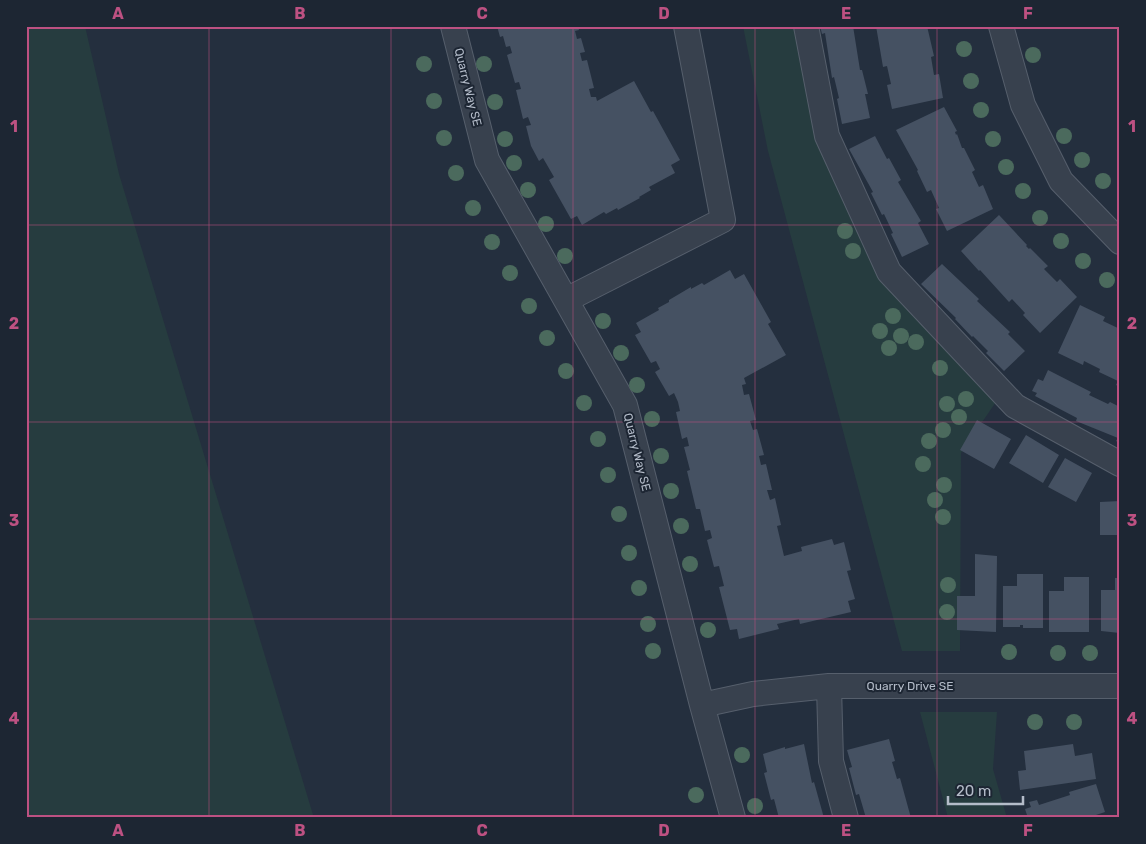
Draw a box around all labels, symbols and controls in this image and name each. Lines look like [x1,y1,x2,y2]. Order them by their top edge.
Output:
text: A [112,4,124,23]
text: B [294,4,306,23]
text: C [476,4,488,23]
text: D [658,4,670,23]
text: E [841,4,851,23]
text: F [1023,4,1033,23]
street label: Quarry Way SE [452,47,484,127]
text: 1 [10,117,18,136]
text: 1 [1128,117,1136,136]
text: 2 [9,314,19,333]
text: 2 [1127,314,1137,333]
street label: Quarry Way SE [621,412,653,492]
text: 3 [9,511,19,530]
text: 3 [1127,511,1137,530]
street label: Quarry Drive SE [867,679,953,693]
text: 4 [9,709,20,728]
text: 4 [1127,709,1138,728]
scale bar [948,774,1024,806]
text: 20 m [956,782,991,800]
text: A [112,821,124,840]
text: B [294,821,306,840]
text: C [476,821,488,840]
text: D [658,821,670,840]
text: E [841,821,851,840]
text: F [1023,821,1033,840]

